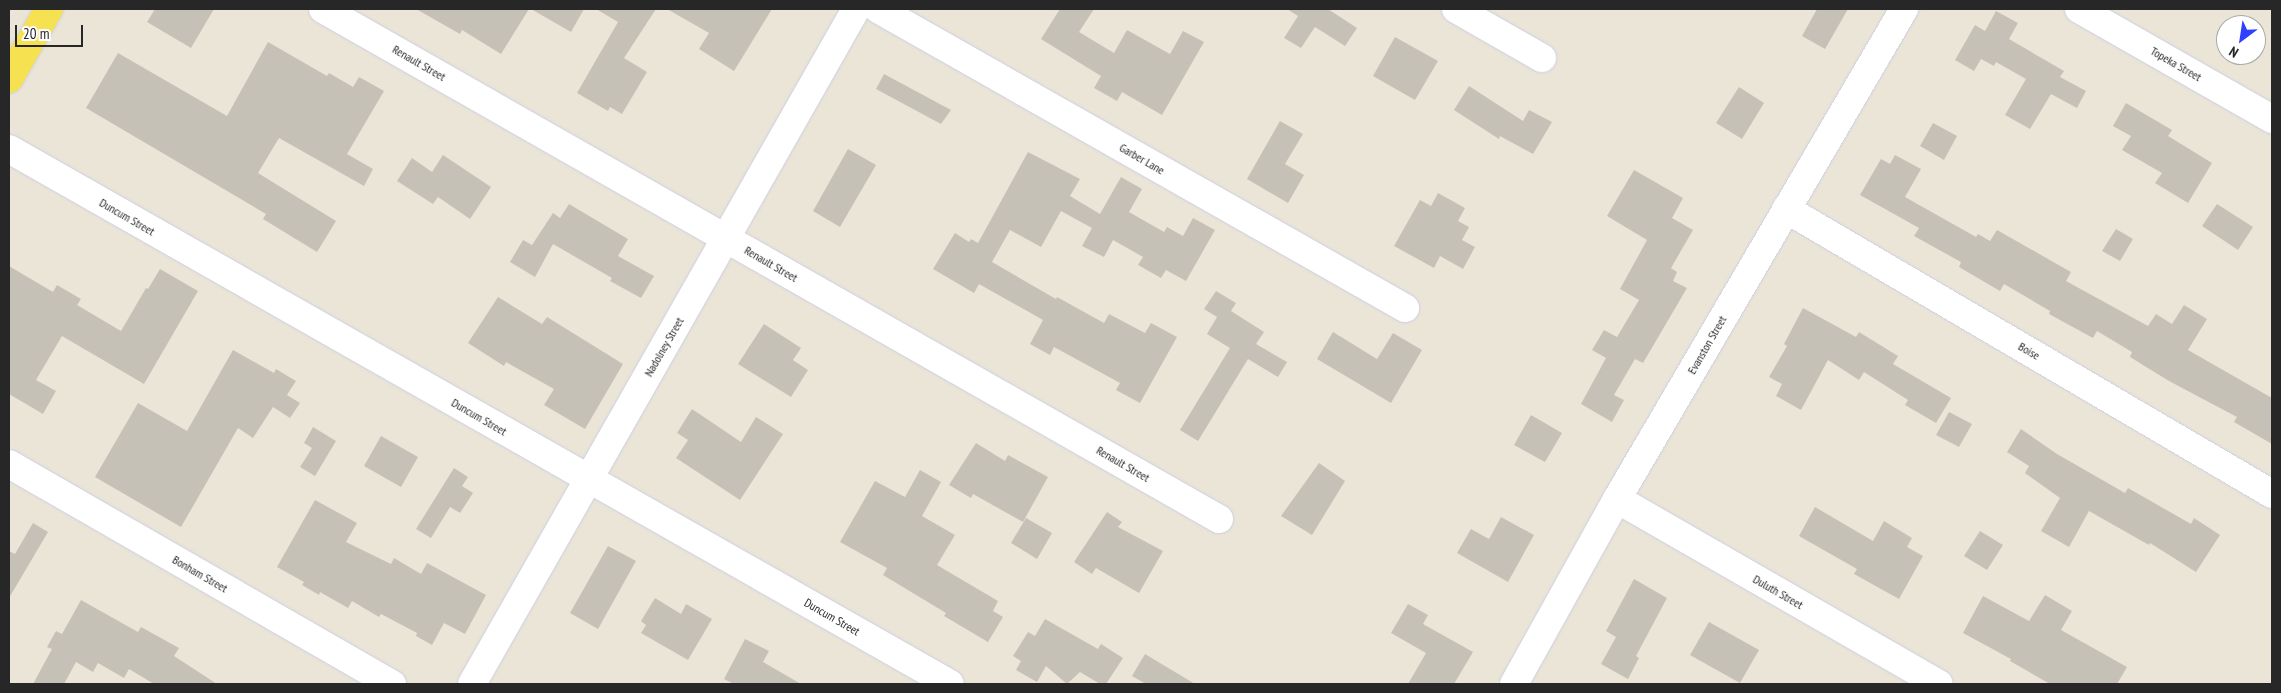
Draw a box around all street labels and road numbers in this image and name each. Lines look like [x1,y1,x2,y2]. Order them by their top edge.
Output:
street label: Renault Street [390,42,448,84]
street label: Topeka Street [2148,44,2204,84]
street label: Garber Lane [1117,140,1167,178]
street label: Duncum Street [97,195,157,239]
street label: Renault Street [742,243,800,285]
street label: Evanston Street [1685,313,1729,377]
street label: Nadolney Street [641,315,687,379]
street label: Boise [2016,339,2042,363]
street label: Duncum Street [449,395,509,439]
street label: Renault Street [1094,443,1152,485]
street label: Bonham Street [170,552,230,596]
street label: Duluth Street [1750,572,1806,612]
street label: Duncum Street [802,595,862,639]

